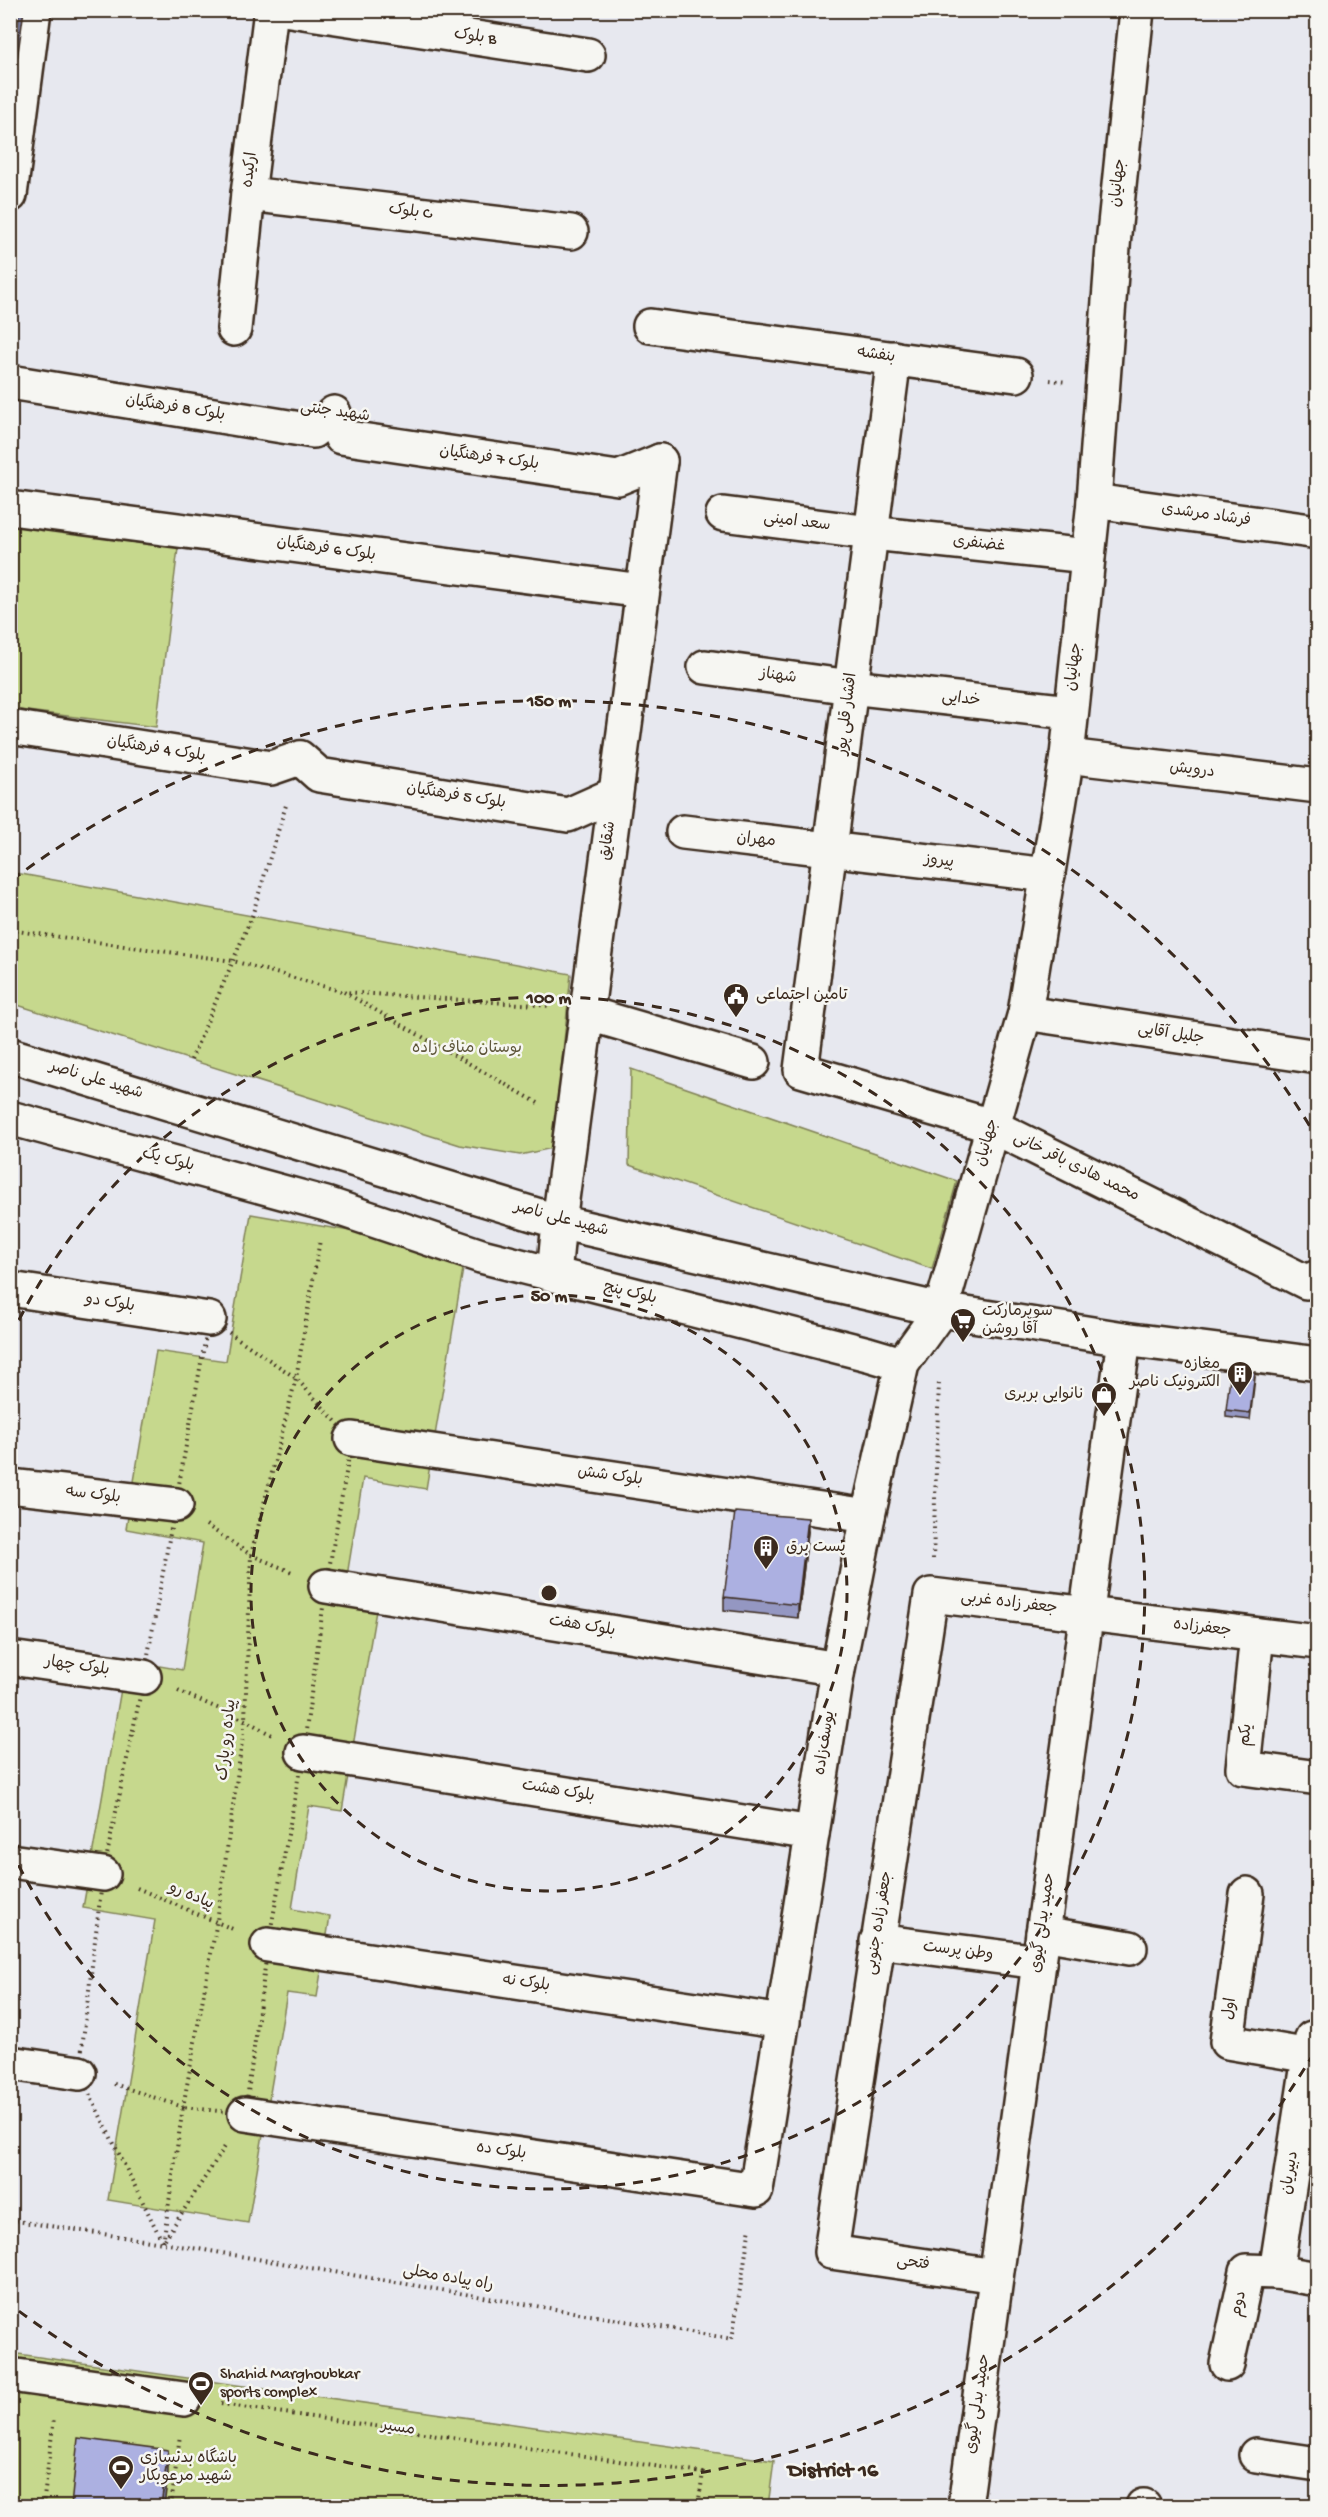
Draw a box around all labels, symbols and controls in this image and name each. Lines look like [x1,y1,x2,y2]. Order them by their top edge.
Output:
street label: بلوک B [453,26,498,50]
street label: ارکیده [239,151,263,189]
street label: جهانیان [1107,158,1131,208]
street label: بلوک C [387,201,434,225]
street label: بنفشه [856,344,896,368]
street label: بلوک 8 فرهنگیان [124,389,227,426]
street label: شهید جنتی [299,399,371,427]
street label: بلوک 7 فرهنگیان [438,440,540,475]
street label: فرشاد مرشدی [1160,500,1252,532]
street label: سعد امینی [762,509,832,537]
street label: بلوک 6 فرهنگیان [275,531,377,566]
street label: غضنفری [952,533,1006,557]
street label: جهانیان [1063,642,1087,692]
street label: شهناز [756,665,798,689]
street label: افشار قلی پور [833,672,862,758]
street label: خدایی [941,688,981,712]
text: 150 m [526,692,571,713]
street label: بلوک 4 فرهنگیان [105,730,207,767]
street label: درویش [1168,759,1216,783]
street label: بلوک 5 فرهنگیان [405,777,508,814]
street label: شقایق [597,820,621,862]
street label: مهران [735,829,777,853]
street label: پیروز [921,851,955,873]
public building icon: تامین اجتماعی [721,981,751,1019]
place label: تامین اجتماعی [756,987,848,1006]
text: 100 m [526,989,572,1010]
street label: جلیل آقایی [1136,1019,1206,1050]
park label: بوستان مناف زاده [412,1040,522,1059]
street label: شهید علی ناصر [45,1057,145,1104]
street label: جهانیان [972,1117,1004,1169]
street label: محمد هادی باقر خانی [1010,1129,1142,1207]
street label: بلوک یک [140,1145,196,1177]
street label: شهید علی ناصر [510,1198,610,1242]
street label: بلوک پنج [602,1278,658,1310]
text: 50 m [531,1287,568,1308]
street label: بلوک دو [82,1290,136,1317]
place label: سوپرمارکت آقا روشن [982,1303,1053,1340]
supermarket icon: سوپرمارکت آقا روشن [948,1306,978,1344]
place label: مغازه الکترونیک ناصر [1128,1356,1220,1393]
building icon: مغازه الکترونیک ناصر [1225,1359,1255,1397]
shop icon: نانوایی بربری [1089,1380,1119,1418]
place label: نانوایی بربری [1004,1386,1084,1405]
street label: بلوک شش [576,1463,644,1491]
street label: بلوک سه [64,1483,122,1509]
building icon: پست برق [751,1533,781,1571]
place label: پست برق [786,1539,846,1558]
centre of rings [539,1583,559,1603]
street label: جعفر زاده غربی [960,1589,1058,1619]
street label: بلوک هفت [547,1612,617,1642]
street label: جعفرزاده [1172,1616,1232,1642]
street label: بلوک چهار [41,1653,111,1681]
street label: پیاده رو پارک [214,1698,242,1782]
street label: یوسف‌زاده [812,1710,840,1776]
street label: یکم [1236,1723,1258,1747]
street label: بلوک هشت [520,1777,596,1807]
street label: جعفر زاده جنوبی [862,1870,898,1976]
street label: حمید بدلی گیوی [1025,1871,1060,1974]
street label: پیاده رو [164,1878,216,1915]
street label: وطن پرست [922,1938,994,1966]
street label: بلوک نه [501,1971,551,1997]
street label: اول [1220,1997,1242,2021]
street label: بلوک ده [475,2139,527,2165]
street label: دبیریان [1278,2150,1304,2196]
street label: فتحی [895,2252,931,2276]
street label: راه پیاده محلی [401,2262,495,2296]
street label: دوم [1228,2289,1252,2319]
street label: حمید بدلی گیوی [960,2352,995,2455]
place label: Shahid Marghoubkar sports complex [220,2366,361,2403]
sports icon: Shahid Marghoubkar sports complex [186,2369,216,2407]
street label: مسیر [378,2417,416,2441]
place label: باشگاه بدنسازی شهید مرعوبکار [138,2447,237,2487]
sports icon: باشگاه بدنسازی شهید مرعوبکار [106,2453,136,2491]
district label: District 16 [786,2459,879,2485]

